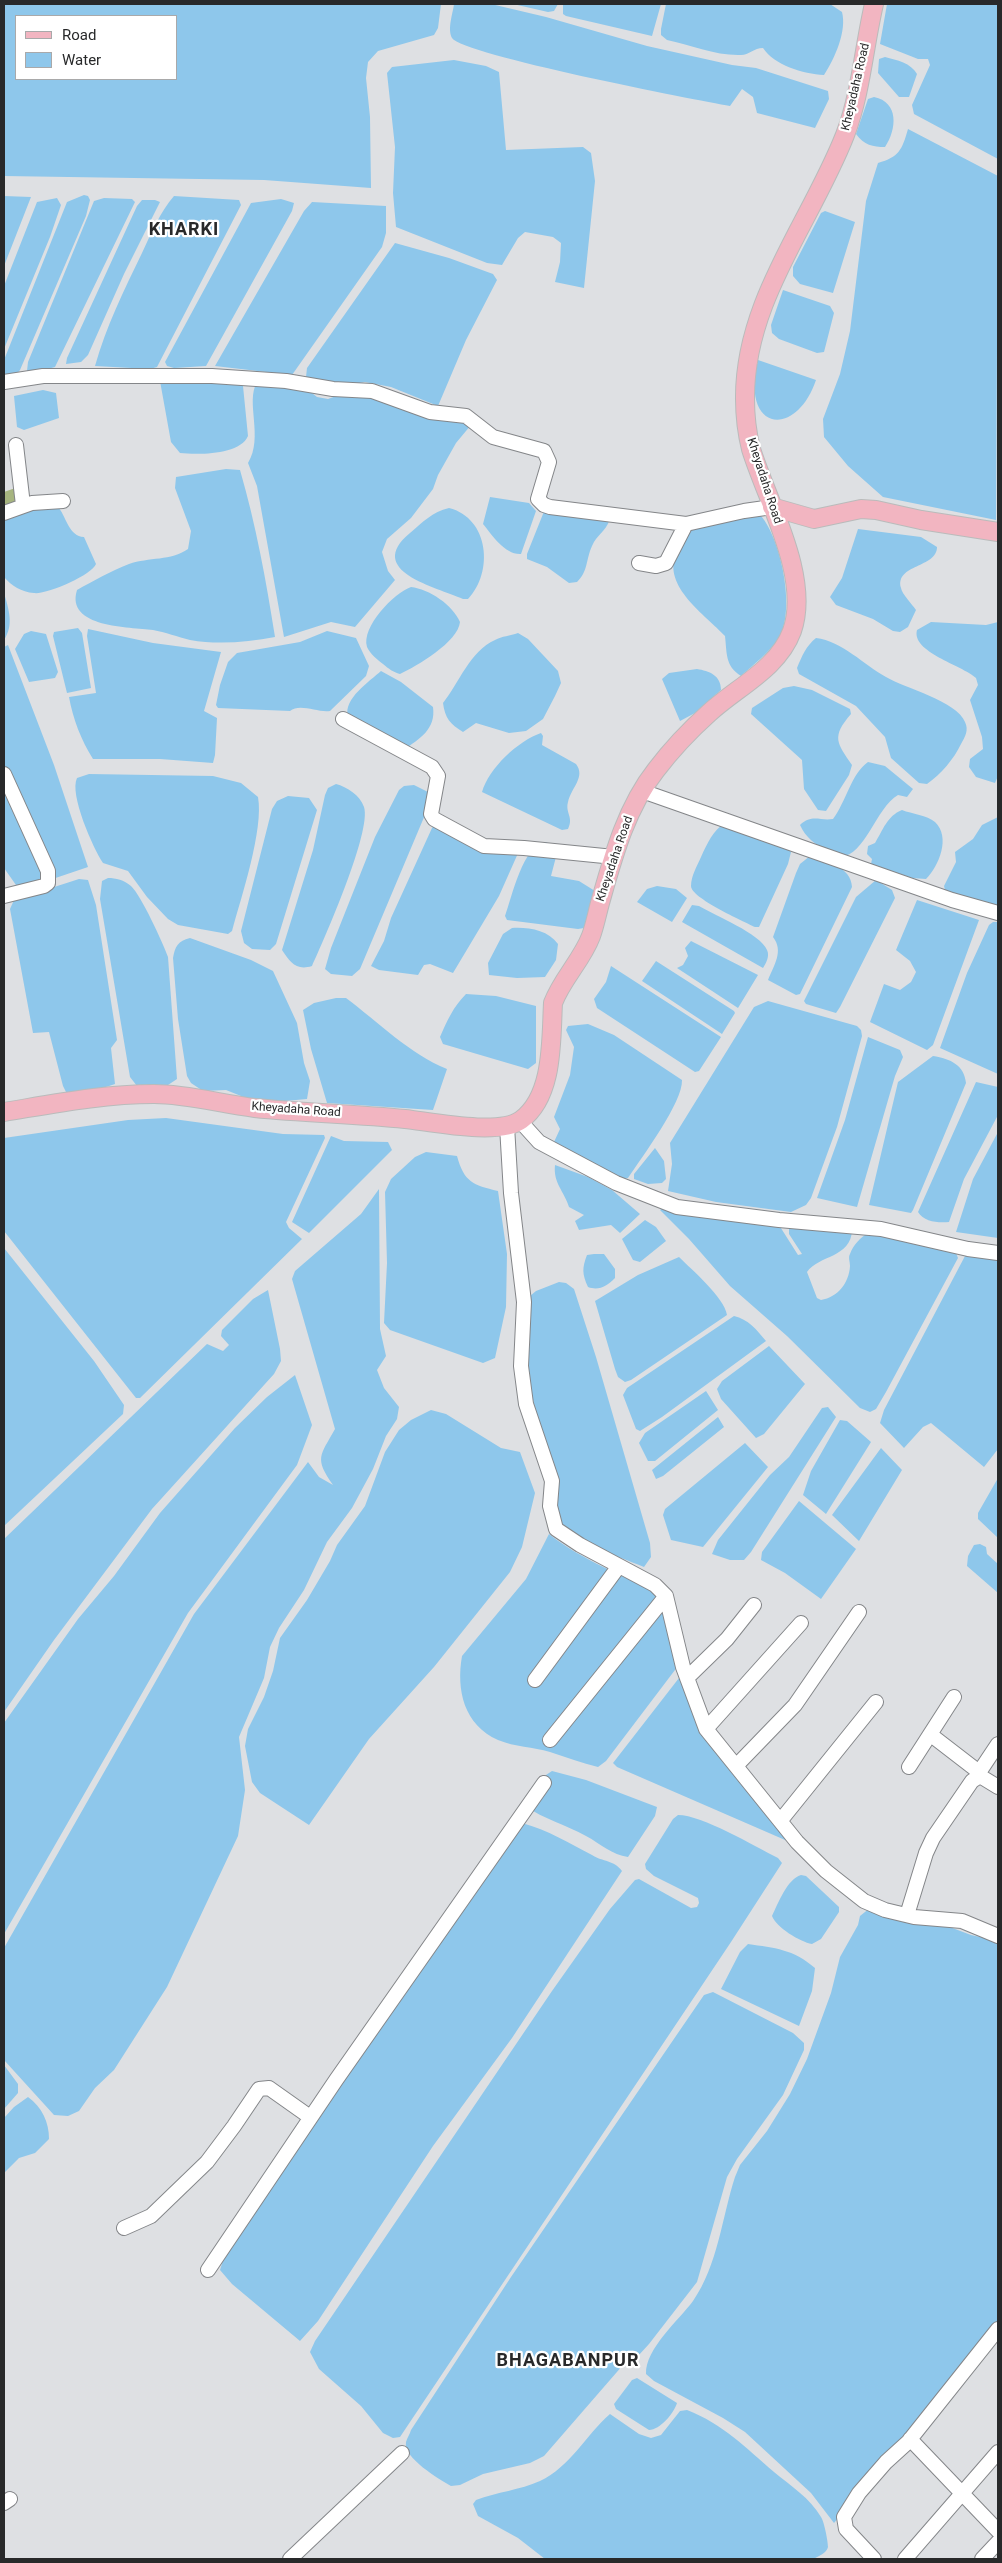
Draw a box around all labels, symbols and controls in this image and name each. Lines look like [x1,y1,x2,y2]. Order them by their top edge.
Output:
legend [15,15,178,80]
text: Road [62,26,96,44]
street label: Kheyadaha Road [839,42,873,132]
text: Water [62,51,101,69]
district label: KHARKI [148,219,220,241]
street label: Kheyadaha Road [743,436,785,526]
street label: Kheyadaha Road [594,814,636,904]
street label: Kheyadaha Road [251,1100,341,1120]
district label: BHAGABANPUR [495,2350,641,2372]

